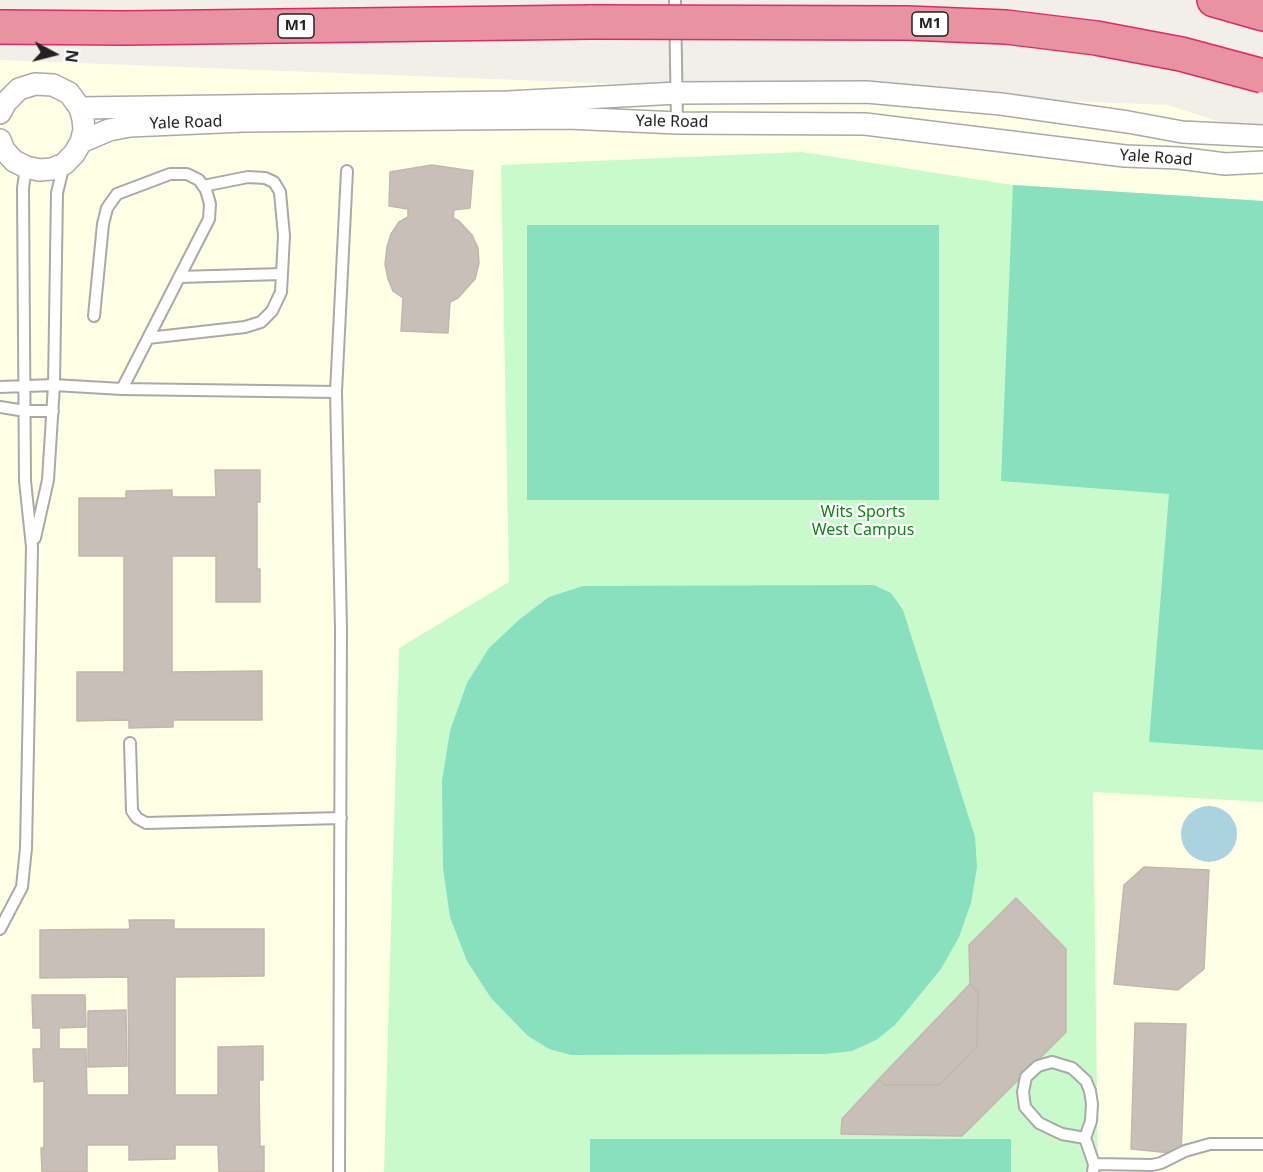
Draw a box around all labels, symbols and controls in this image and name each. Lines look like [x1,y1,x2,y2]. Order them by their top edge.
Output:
road number: M1 [912,12,948,36]
road number: M1 [278,14,314,38]
north arrow [24,24,84,84]
text: N [60,48,84,64]
street label: Yale Road [149,112,223,134]
street label: Yale Road [635,112,709,132]
street label: Yale Road [1119,146,1193,170]
park label: Wits Sports West Campus [812,502,914,540]

